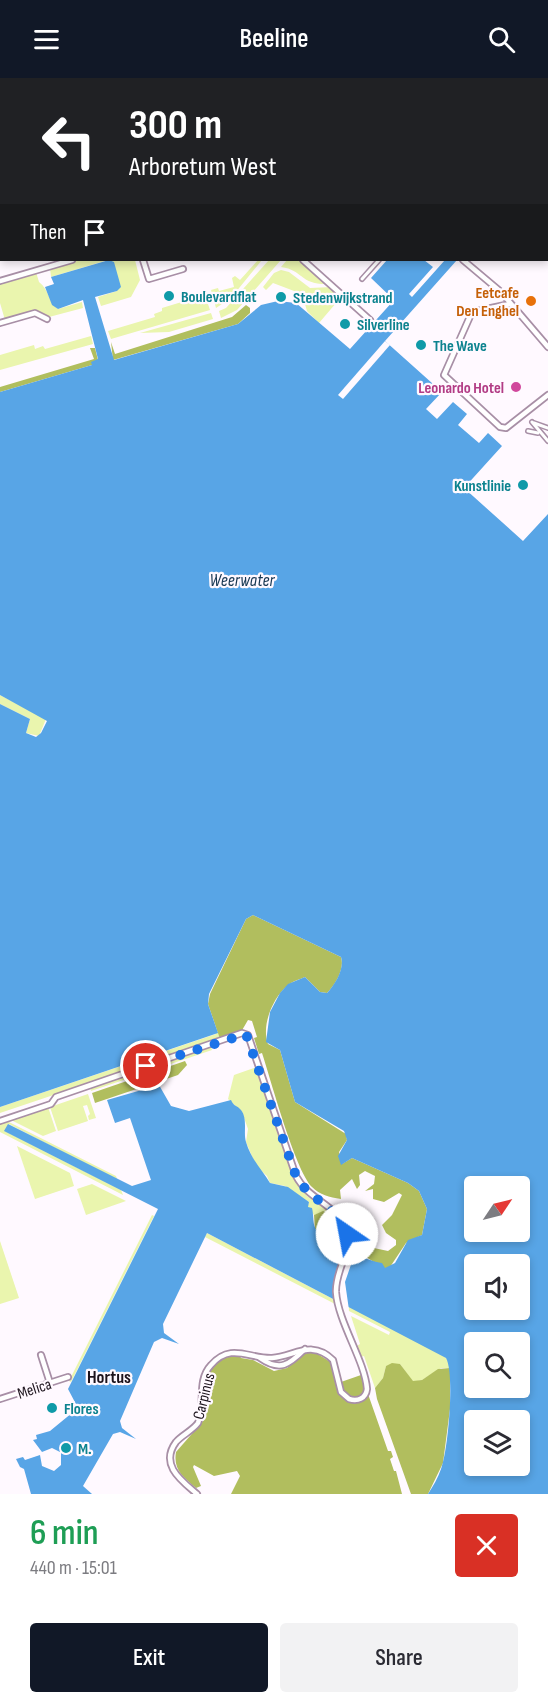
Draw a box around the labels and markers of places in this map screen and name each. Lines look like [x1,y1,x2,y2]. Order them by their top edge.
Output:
place label: Eetcafe Den Enghel [456,284,519,321]
place label: Boulevardflat [181,288,257,307]
marker: Boulevardflat [162,289,176,303]
place label: Stedenwijkstrand [293,289,393,308]
marker: Stedenwijkstrand [274,290,288,304]
marker: Eetcafe Den Enghel [524,294,538,308]
place label: Silverline [357,316,410,335]
marker: Silverline [338,317,352,331]
place label: The Wave [433,337,487,356]
marker: The Wave [414,338,428,352]
place label: Leonardo Hotel [418,379,504,398]
marker: Leonardo Hotel [509,380,523,394]
place label: Kunstlinie [454,477,511,496]
marker: Kunstlinie [516,478,530,492]
pin [120,1040,171,1091]
place label: Flores [64,1400,99,1419]
marker: Flores [45,1401,59,1415]
place label: M. [78,1440,92,1459]
marker: M. [59,1441,73,1455]

